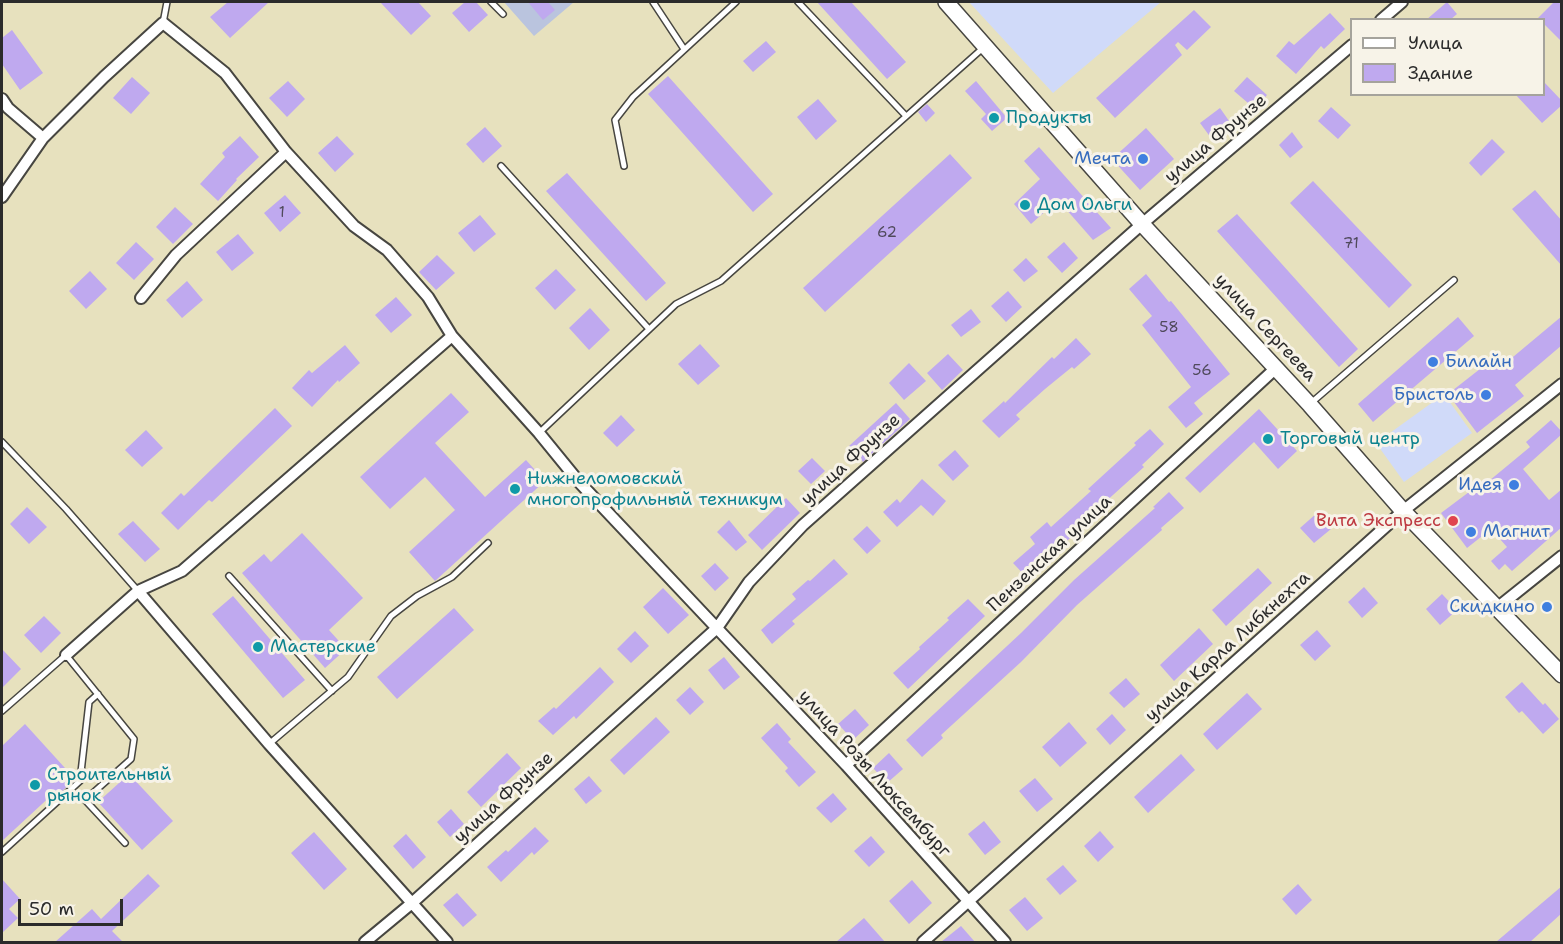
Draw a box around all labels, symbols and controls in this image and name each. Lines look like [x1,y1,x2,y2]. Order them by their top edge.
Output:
legend [1350,18,1545,96]
text: Улица [1408,31,1462,55]
text: Здание [1408,61,1473,85]
street label: улица Фрунзе [1161,90,1271,188]
place label: Продукты [1006,107,1092,129]
marker: Продукты [987,111,1001,125]
place label: Мечта [1074,148,1131,170]
marker: Мечта [1136,152,1150,166]
place label: Дом Ольги [1037,194,1132,216]
marker: Дом Ольги [1018,198,1032,212]
house number: 1 [279,204,285,222]
house number: 62 [877,224,897,242]
house number: 71 [1343,235,1359,253]
street label: улица Сергеева [1210,270,1320,386]
house number: 58 [1159,319,1179,337]
place label: Билайн [1445,351,1512,373]
marker: Билайн [1426,355,1440,369]
house number: 56 [1192,362,1212,380]
place label: Бристоль [1394,384,1474,406]
marker: Бристоль [1479,388,1493,402]
street label: улица Фрунзе [797,410,905,510]
place label: Торговый центр [1280,428,1420,450]
marker: Торговый центр [1261,432,1275,446]
place label: Нижнеломовский многопрофильный техникум [527,468,783,510]
place label: Идея [1458,474,1502,496]
marker: Идея [1507,478,1521,492]
marker: Нижнеломовский многопрофильный техникум [508,482,522,496]
street label: Пензенская улица [983,491,1117,617]
place label: Вита Экспресс [1316,510,1441,532]
marker: Вита Экспресс [1446,514,1460,528]
place label: Магнит [1483,521,1550,543]
marker: Магнит [1464,525,1478,539]
street label: улица Карла Либкнехта [1141,567,1315,727]
place label: Скидкино [1449,596,1535,618]
marker: Скидкино [1540,600,1554,614]
place label: Мастерские [270,636,376,658]
marker: Мастерские [251,640,265,654]
street label: улица Розы Люксембург [793,686,955,862]
street label: улица Фрунзе [450,748,558,848]
place label: Строительный рынок [47,764,171,806]
marker: Строительный рынок [28,778,42,792]
scale bar [21,887,126,925]
text: 50 m [29,897,74,921]

